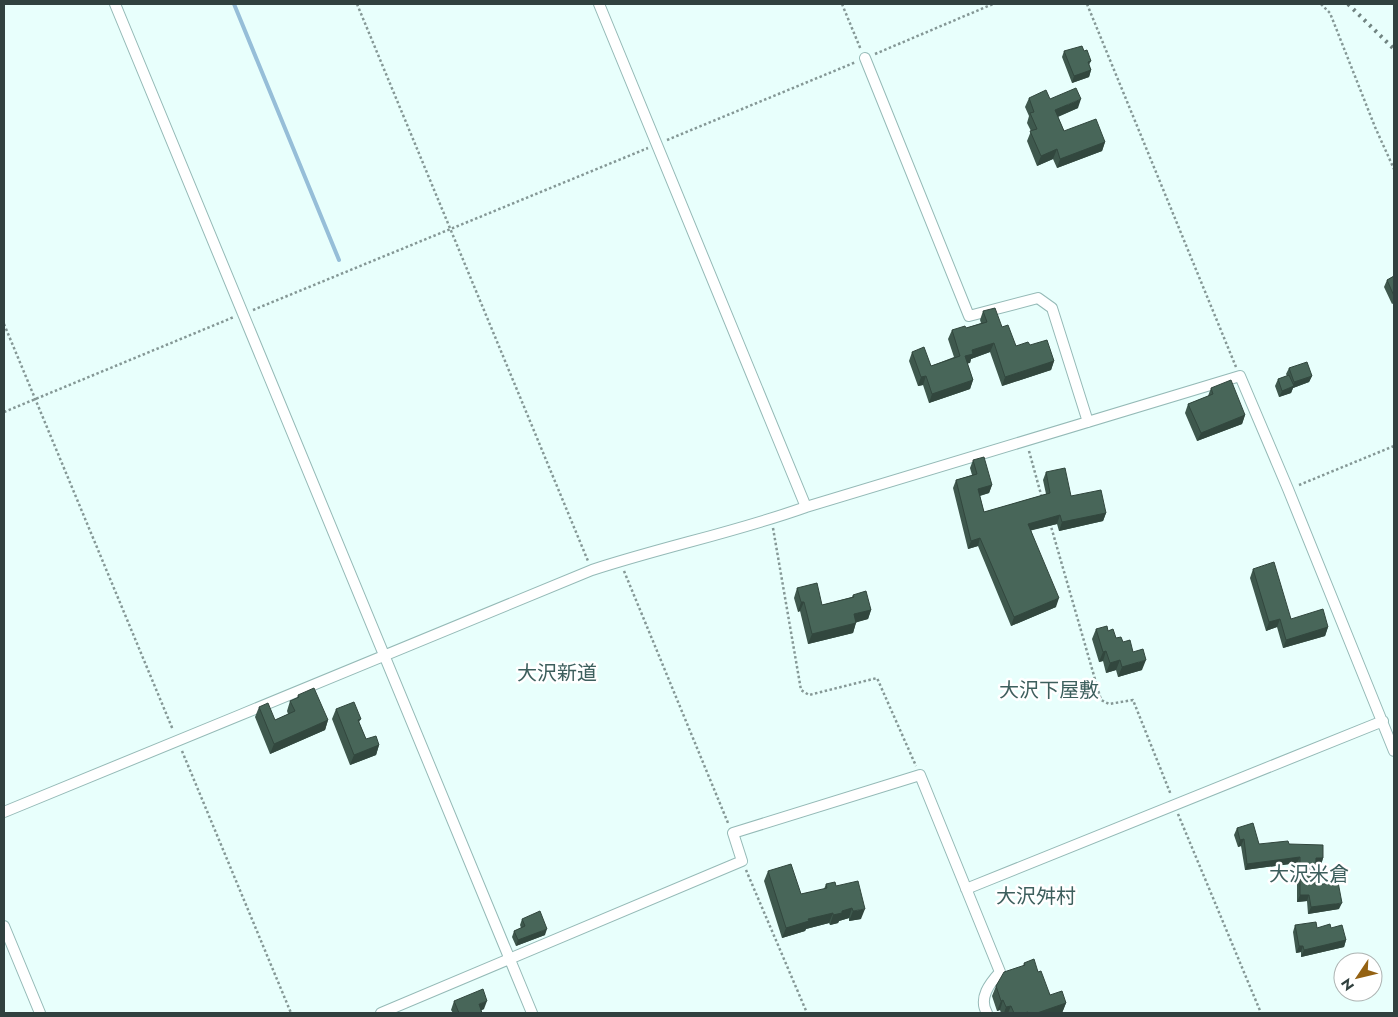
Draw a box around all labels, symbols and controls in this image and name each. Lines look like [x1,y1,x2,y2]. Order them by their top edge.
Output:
district label: 大沢新道 [517,659,597,688]
district label: 大沢下屋敷 [999,676,1099,705]
district label: 大沢米倉 [1269,860,1349,889]
district label: 大沢舛村 [996,882,1076,911]
north arrow [1333,952,1383,1002]
text: N [1336,974,1359,995]

